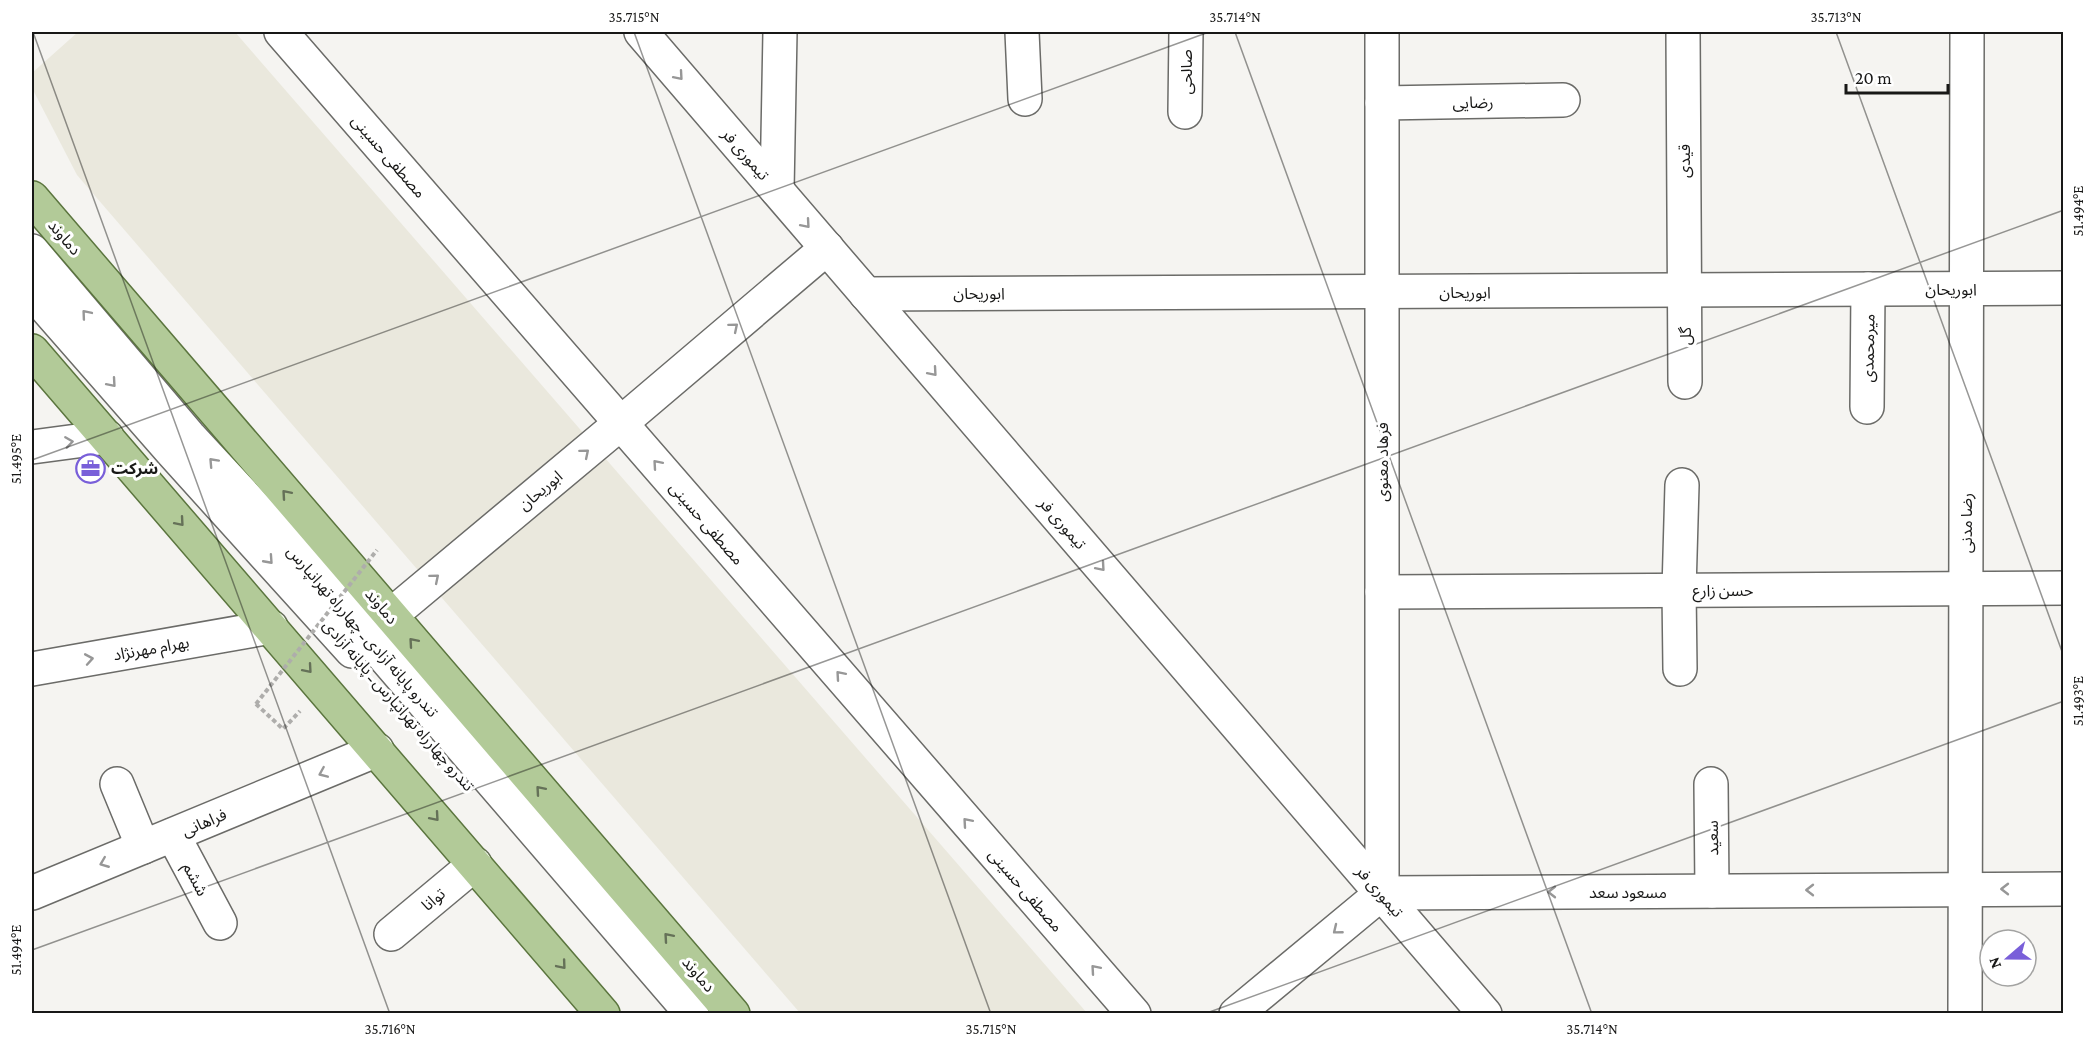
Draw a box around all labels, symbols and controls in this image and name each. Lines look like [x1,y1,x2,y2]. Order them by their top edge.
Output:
text: 35.715°N [608,9,660,25]
text: 35.714°N [1209,9,1261,25]
text: 35.713°N [1810,9,1862,25]
street label: صالحی [1178,49,1196,95]
scale bar [1846,57,1948,95]
text: 20 m [1855,68,1892,88]
one-way arrow [672,69,683,80]
street label: رضایی [1452,94,1494,112]
street label: مصطفی حسینی [347,112,429,202]
street label: تیموری فر [717,125,773,184]
street label: قیدی [1676,144,1694,178]
text: 51.494°E [2070,186,2086,236]
street label: دماوند [44,216,84,259]
one-way arrow [799,217,810,228]
street label: ابوریحان [1925,281,1977,299]
street label: ابوریحان [1439,284,1491,302]
street label: ابوریحان [953,285,1005,303]
one-way arrow [82,310,93,321]
street label: میرمحمدی [1859,314,1879,382]
one-way arrow [727,323,738,334]
street label: گل [1677,326,1695,345]
one-way arrow [926,365,937,376]
one-way arrow [105,376,116,387]
street label: فرهاد معنوی [1374,422,1392,502]
text: 51.495°E [8,434,24,484]
one-way arrow [65,436,74,448]
one-way arrow [578,449,589,460]
office icon: شرکت [74,452,106,484]
one-way arrow [209,458,220,469]
place label: شرکت [111,460,158,478]
one-way arrow [653,460,664,471]
street label: ابوریحان [515,467,566,514]
street label: مصطفی حسینی [665,479,747,569]
one-way arrow [282,490,293,501]
street label: رضا مدنی [1958,493,1976,553]
street label: تیموری فر [1034,494,1090,553]
one-way arrow [173,515,184,526]
street label: تندرو پایانه آزادی ـ چهارراه تهرانپارس [282,542,442,722]
one-way arrow [262,553,273,564]
one-way arrow [1094,560,1105,571]
one-way arrow [428,574,439,585]
street label: حسن زارع [1693,582,1753,603]
street label: دماوند [361,585,401,628]
street label: تندرو چهارراه تهرانپارس ـ پایانه آزادی [318,616,478,796]
street label: بهرام مهرنژاد [112,633,191,667]
one-way arrow [409,638,420,649]
one-way arrow [84,653,94,666]
one-way arrow [301,662,312,673]
one-way arrow [836,671,847,682]
text: 51.493°E [2070,676,2086,726]
one-way arrow [319,766,330,778]
one-way arrow [536,786,547,797]
street label: فراهانی [179,805,229,840]
one-way arrow [428,810,439,821]
one-way arrow [964,818,975,829]
street label: سعید [1704,820,1721,856]
street label: مصطفی حسینی [984,846,1066,936]
one-way arrow [100,856,111,868]
street label: ششم [176,860,211,901]
street label: تیموری فر [1351,862,1407,921]
one-way arrow [2001,883,2010,895]
street label: مسعود سعد [1589,884,1667,902]
one-way arrow [1806,884,1815,896]
street label: توانا [418,885,449,915]
one-way arrow [1548,886,1557,898]
one-way arrow [1333,923,1344,934]
text: 51.494°E [8,925,24,975]
north arrow [1978,928,2038,988]
one-way arrow [664,933,675,944]
street label: دماوند [678,953,718,996]
text: N [1984,955,2004,971]
one-way arrow [554,958,565,969]
one-way arrow [1092,965,1103,976]
text: 35.716°N [364,1021,416,1037]
text: 35.715°N [965,1021,1017,1037]
text: 35.714°N [1566,1021,1618,1037]

